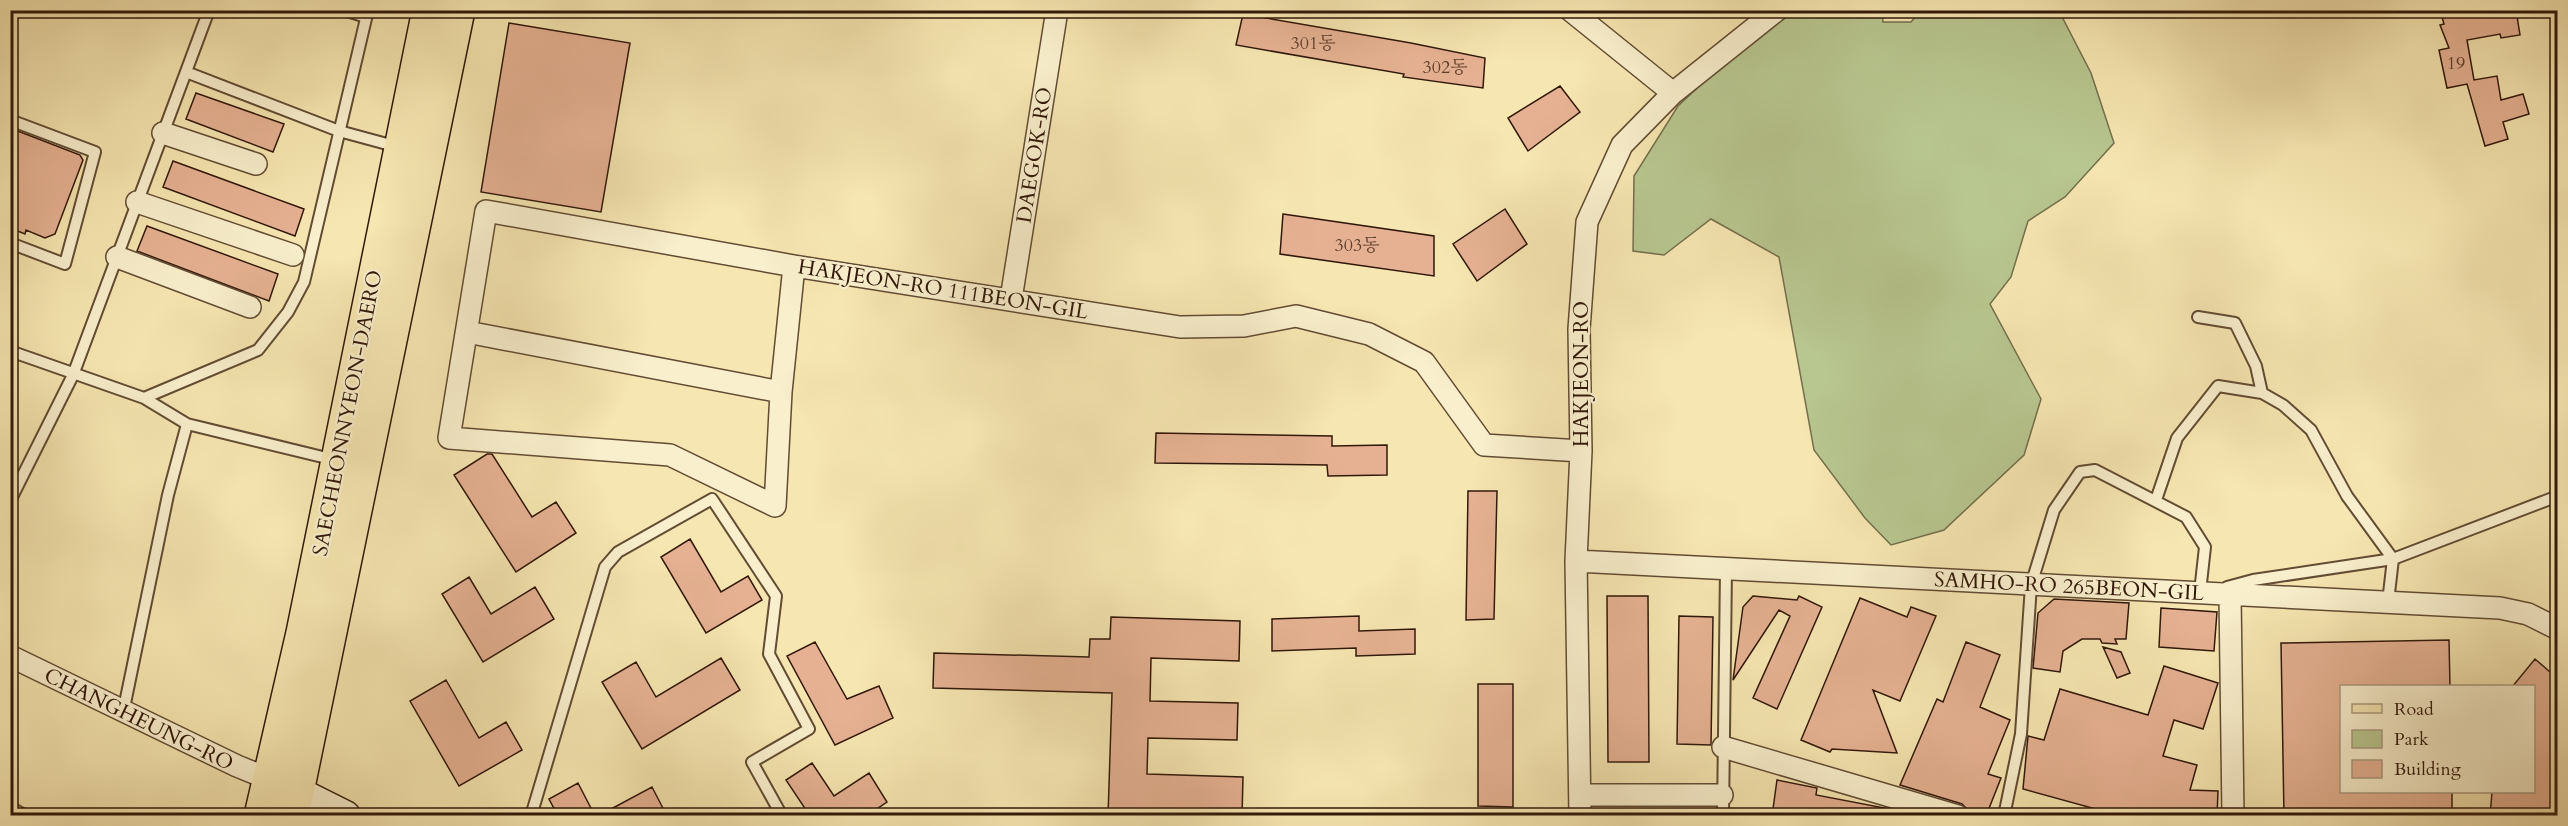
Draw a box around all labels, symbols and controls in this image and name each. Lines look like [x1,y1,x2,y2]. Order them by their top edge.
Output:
house number: 301동 [1290,31,1336,56]
house number: 19 [2447,51,2465,76]
house number: 302동 [1422,55,1468,80]
street label: DAEGOK-RO [1009,85,1060,225]
house number: 303동 [1334,233,1380,258]
street label: HAKJEON-RO 111BEON-GIL [796,252,1090,327]
street label: SAECHEONNYEON-DAERO [306,268,389,559]
street label: HAKJEON-RO [1567,301,1596,447]
street label: SAMHO-RO 265BEON-GIL [1933,565,2205,608]
street label: CHANGHEUNG-RO [39,661,238,778]
legend [2340,685,2535,793]
text: Road [2394,697,2434,722]
text: Park [2394,727,2429,752]
text: Building [2394,757,2462,782]

